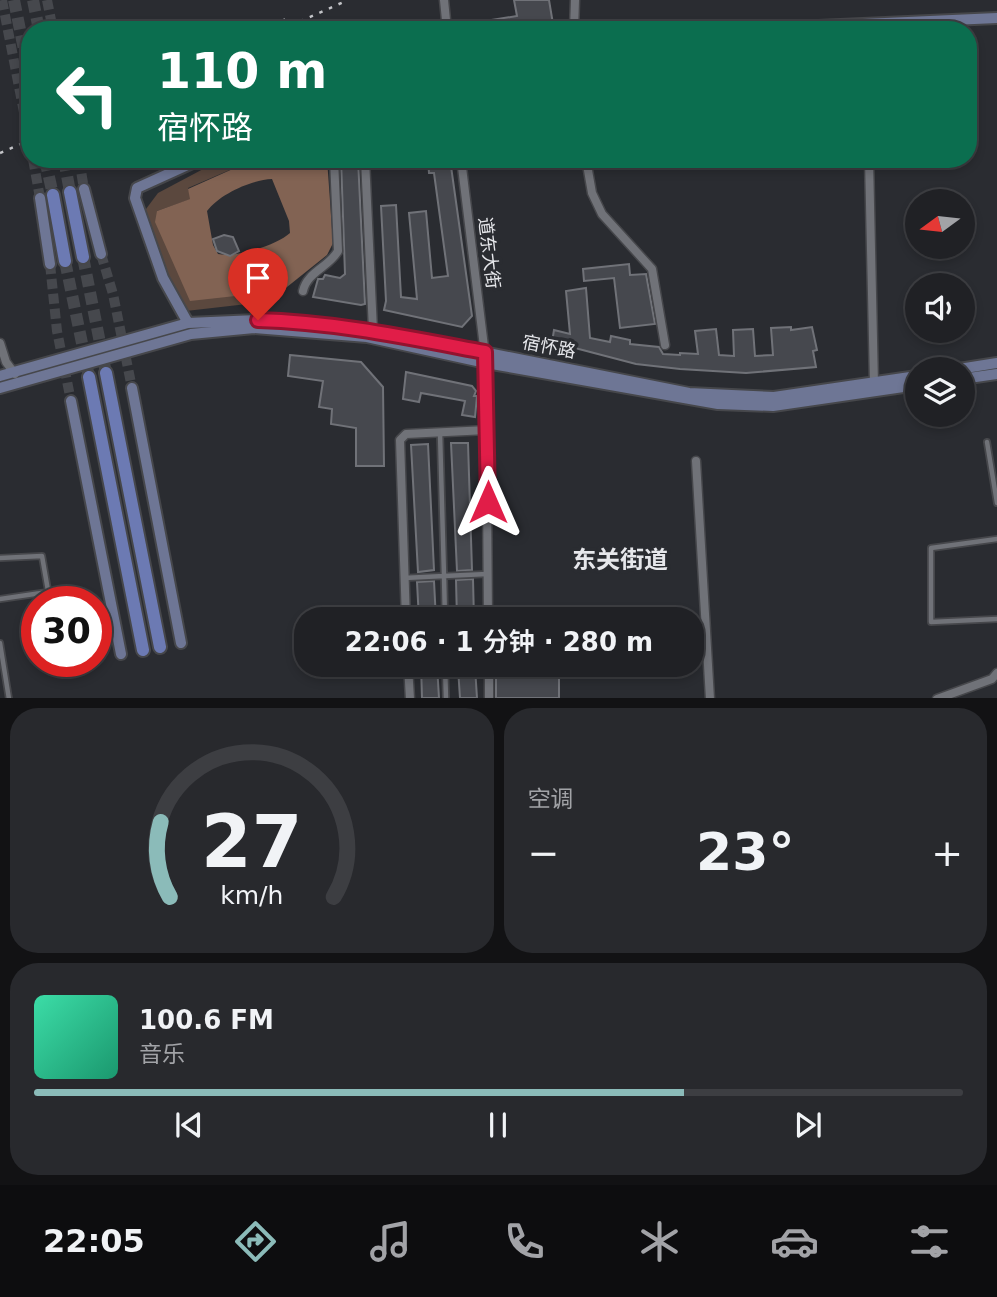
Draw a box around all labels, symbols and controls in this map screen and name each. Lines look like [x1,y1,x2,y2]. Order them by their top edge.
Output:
text: 110 m [157,43,327,100]
icon: left [42,49,133,140]
text: 宿怀路 [157,109,253,147]
north arrow [905,189,975,259]
map controls [905,189,975,427]
street label: 道东大街 [475,216,504,290]
pin [228,248,288,320]
icon: arrive [239,259,277,297]
button: sound [905,273,975,343]
street label: 宿怀路 [521,331,578,362]
button: layers [905,357,975,427]
position arrow [451,465,525,539]
district label: 东关街道 [572,546,668,574]
speed limit sign: 30 [21,586,112,677]
text: 22:06 · 1 分钟 · 280 m [345,627,653,657]
text: 空调 [528,786,574,812]
text: 27 [201,799,302,884]
text: 23° [696,822,794,882]
text: − [528,831,559,875]
text: + [931,831,963,875]
text: km/h [220,880,283,909]
text: 100.6 FM [139,1005,274,1035]
text: 音乐 [139,1041,185,1067]
icon: previous [170,1106,208,1144]
icon: pause [479,1106,517,1144]
icon: next [789,1106,827,1144]
icon: directions [231,1217,280,1266]
icon: music [366,1217,415,1266]
icon: phone [500,1217,549,1266]
icon: climate [635,1217,684,1266]
icon: car [770,1217,819,1266]
icon: filters [905,1217,954,1266]
text: 22:05 [43,1222,145,1260]

